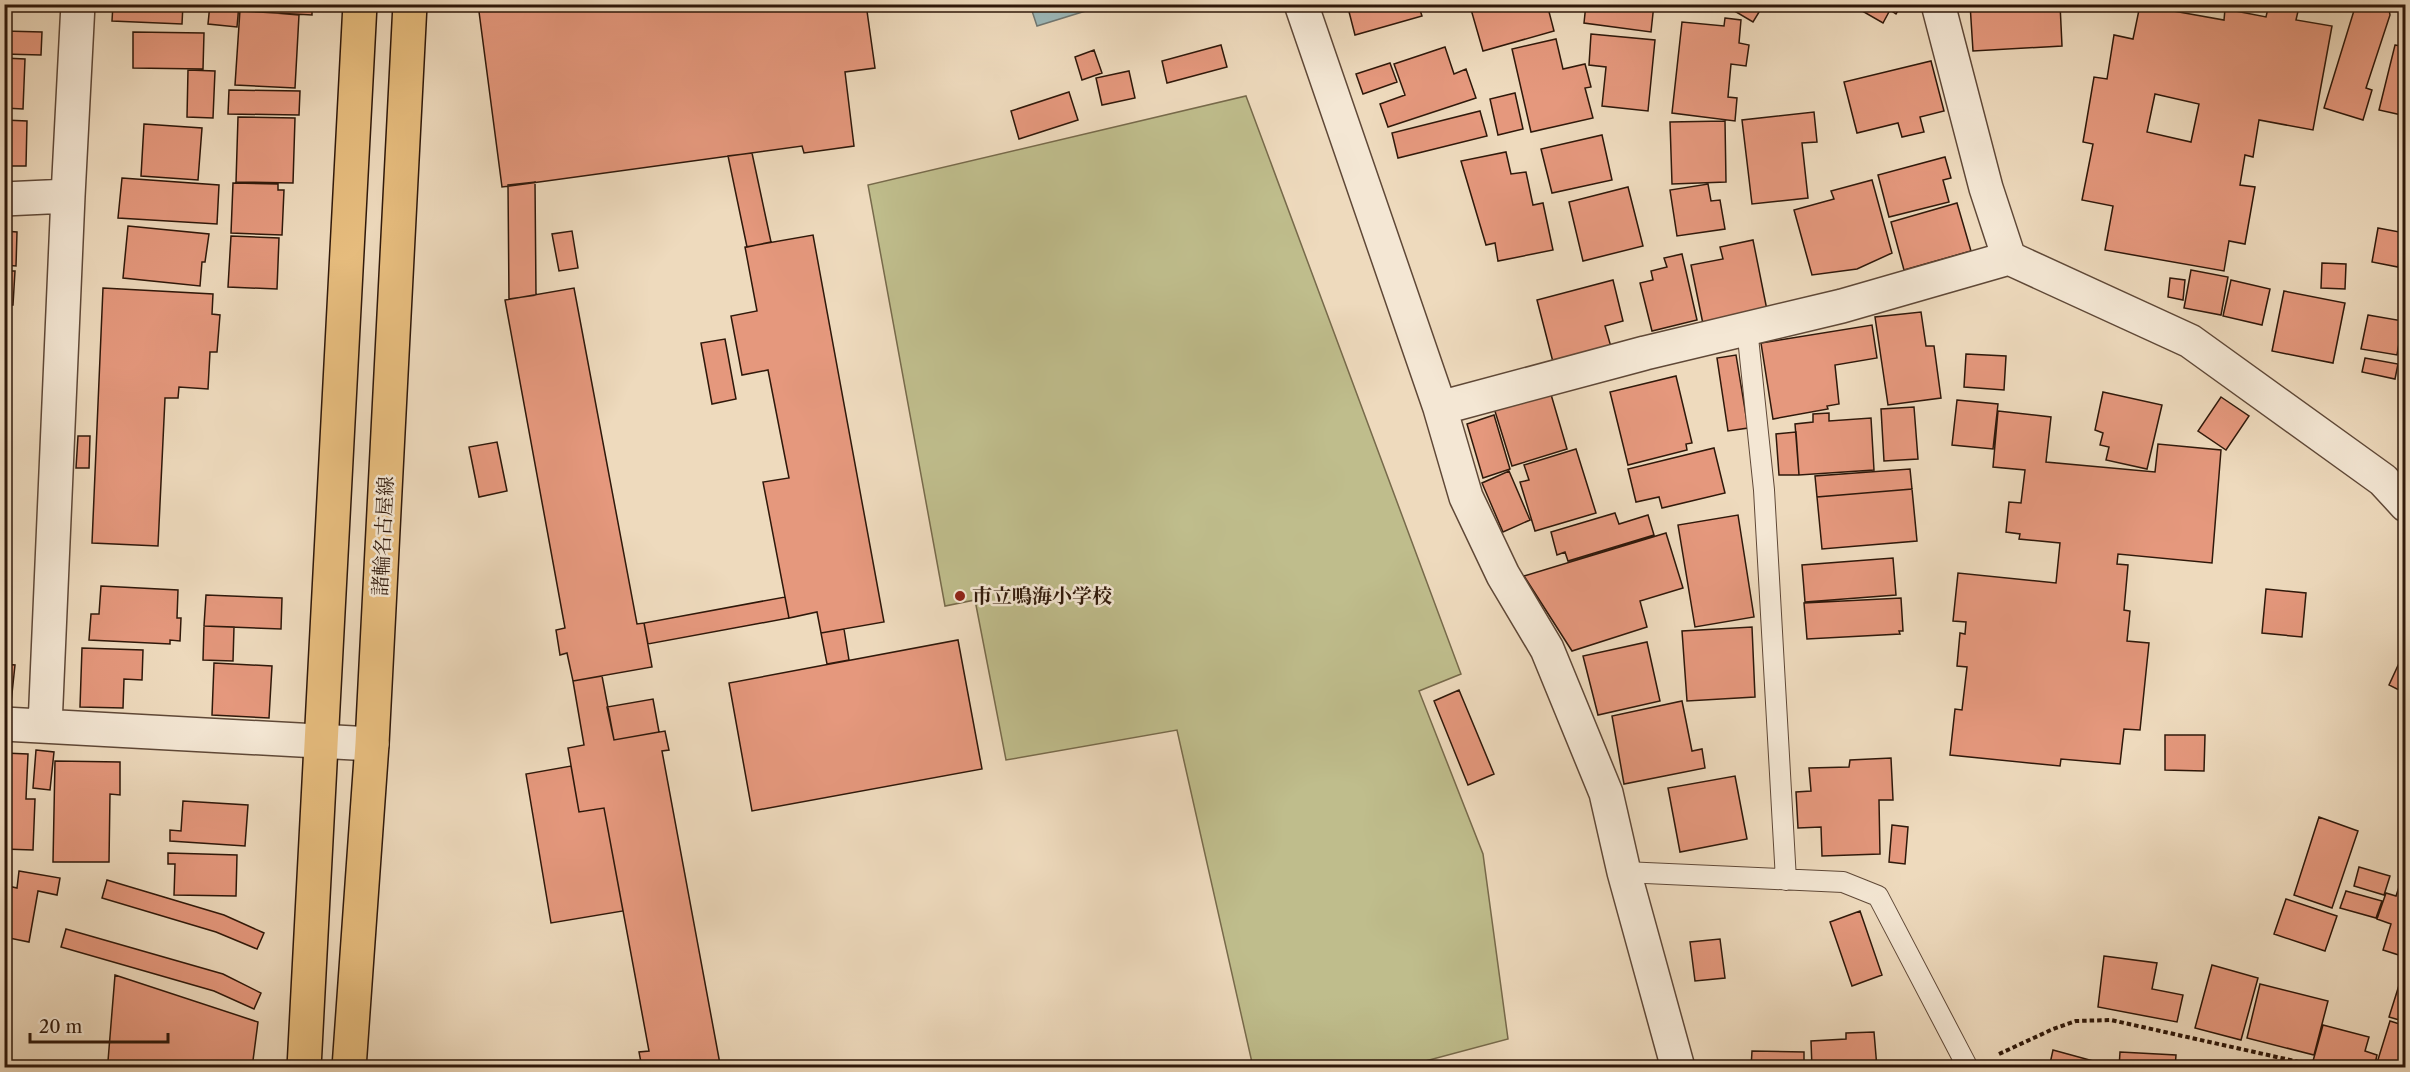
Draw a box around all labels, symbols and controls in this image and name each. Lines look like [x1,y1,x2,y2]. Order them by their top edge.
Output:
street label: 諸輪名古屋線 [368,475,398,597]
place label: 市立鳴海小学校 [972,584,1112,608]
marker: 市立鳴海小学校 [953,589,967,603]
scale bar [30,1006,168,1044]
text: 20 m [39,1016,83,1038]

